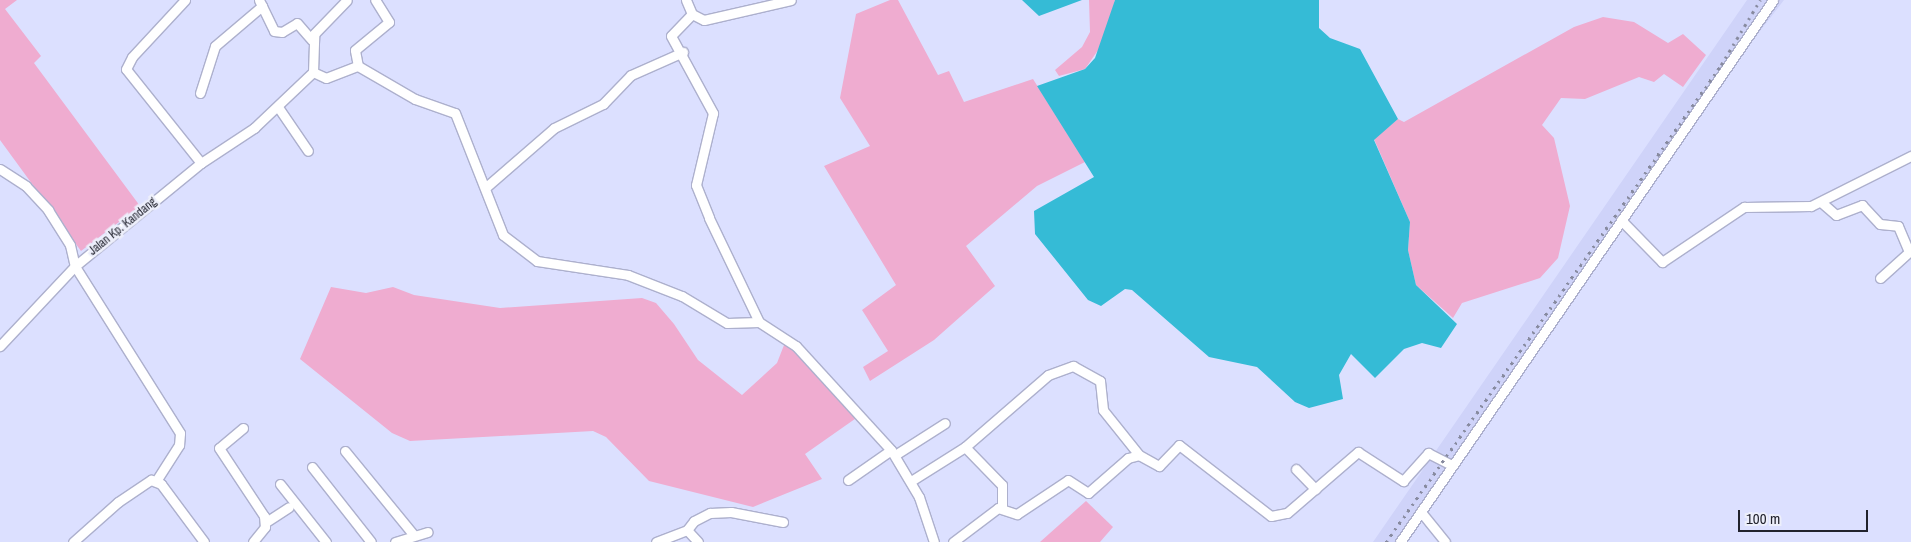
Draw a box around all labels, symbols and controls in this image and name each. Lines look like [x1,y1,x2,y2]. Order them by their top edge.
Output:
street label: Jalan Kp. Kandang [86,195,160,259]
scale bar [1741,500,1871,532]
text: 100 m [1746,508,1780,529]

